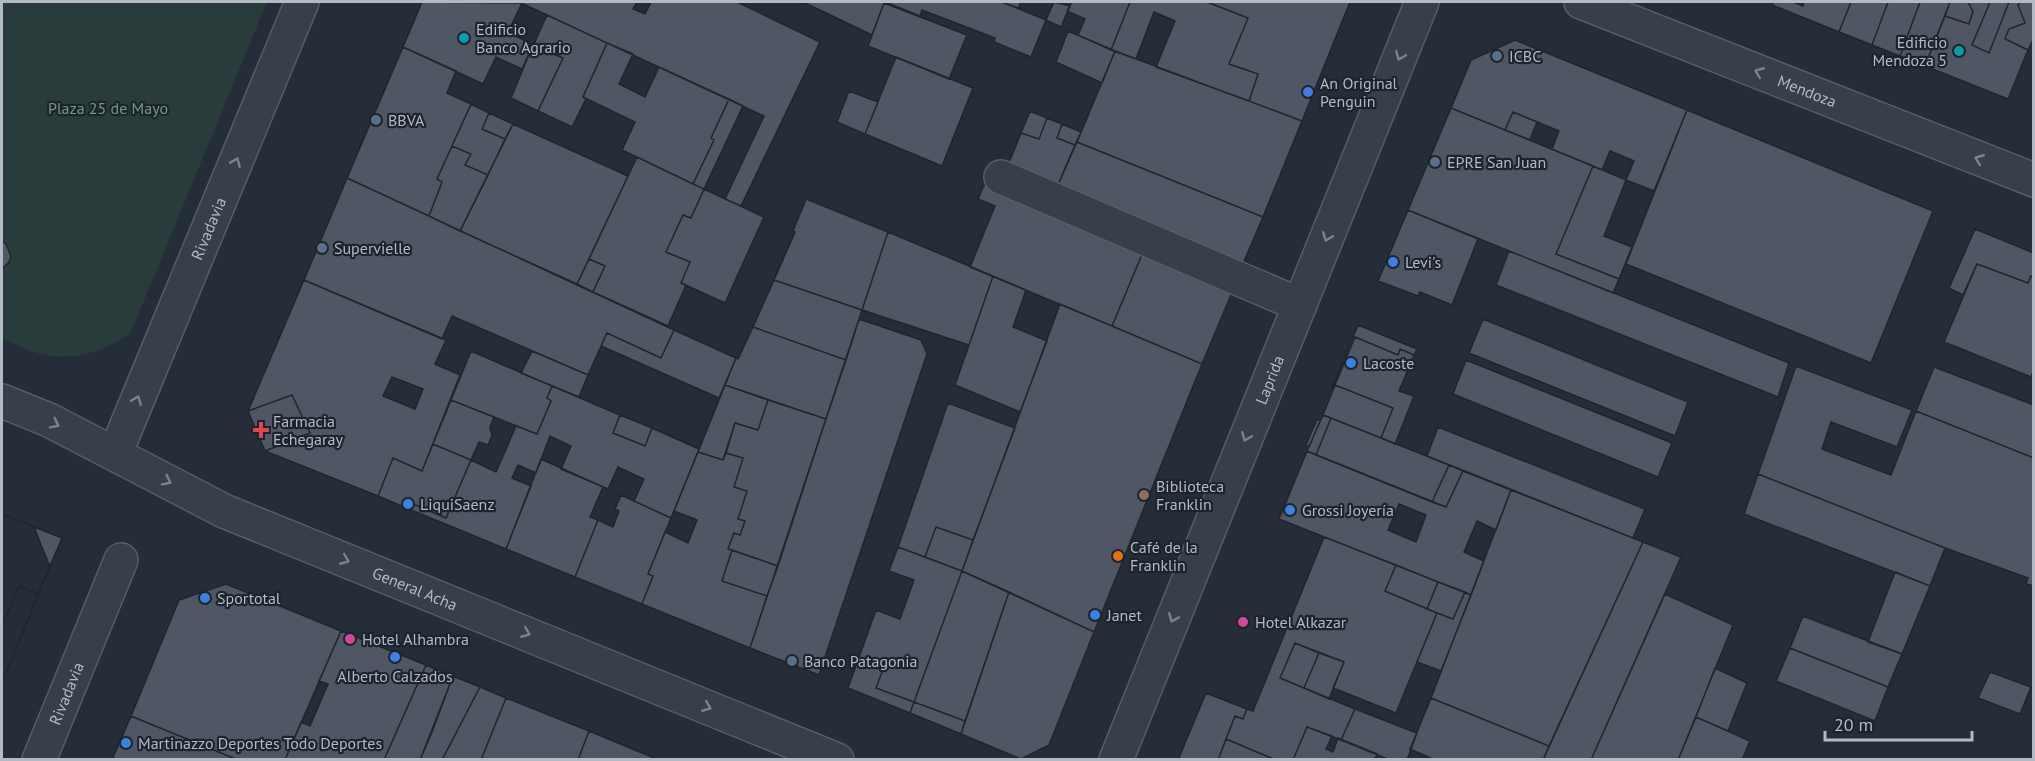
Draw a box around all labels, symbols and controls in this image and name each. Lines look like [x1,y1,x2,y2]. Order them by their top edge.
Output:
place label: Edificio Banco Agrario [476,19,571,57]
marker: Edificio Banco Agrario [457,31,471,45]
place label: Edificio Mendoza 5 [1872,32,1947,70]
marker: Edificio Mendoza 5 [1952,44,1966,58]
place label: ICBC [1509,46,1541,66]
marker: ICBC [1490,49,1504,63]
one-way arrow [1395,50,1407,61]
one-way arrow [1754,67,1765,79]
street label: Mendoza [1775,70,1839,111]
place label: An Original Penguin [1320,73,1398,111]
marker: An Original Penguin [1301,85,1315,99]
park label: Plaza 25 de Mayo [48,98,168,118]
place label: BBVA [388,110,425,130]
marker: BBVA [369,113,383,127]
place label: EPRE San Juan [1447,152,1546,172]
one-way arrow [1974,154,1985,166]
marker: EPRE San Juan [1428,155,1442,169]
one-way arrow [229,157,241,168]
street label: Rivadavia [186,194,230,263]
one-way arrow [1322,231,1334,242]
place label: Supervielle [334,238,411,258]
marker: Supervielle [315,241,329,255]
place label: Levi's [1405,252,1442,272]
marker: Levi's [1386,255,1400,269]
street label: Laprida [1251,352,1288,407]
place label: Lacoste [1363,353,1414,373]
marker: Lacoste [1344,356,1358,370]
one-way arrow [130,396,142,407]
place label: Farmacia Echegaray [273,411,343,449]
one-way arrow [49,416,60,428]
marker: Farmacia Echegaray [254,423,268,437]
one-way arrow [1241,431,1253,442]
one-way arrow [161,474,171,485]
place label: Biblioteca Franklin [1156,476,1224,514]
marker: Biblioteca Franklin [1137,488,1151,502]
place label: LiquiSaenz [420,494,495,514]
marker: LiquiSaenz [401,497,415,511]
place label: Grossi Joyería [1302,500,1394,520]
marker: Grossi Joyería [1283,503,1297,517]
place label: Café de la Franklin [1130,537,1198,575]
marker: Café de la Franklin [1111,549,1125,563]
one-way arrow [339,553,350,565]
street label: General Acha [370,562,460,615]
place label: Sportotal [217,588,281,608]
marker: Sportotal [198,591,212,605]
place label: Janet [1106,605,1142,625]
marker: Janet [1088,608,1102,622]
one-way arrow [1168,612,1180,623]
place label: Hotel Alkazar [1255,612,1347,632]
marker: Hotel Alkazar [1236,615,1250,629]
one-way arrow [520,626,531,638]
place label: Hotel Alhambra [362,629,469,649]
marker: Hotel Alhambra [343,632,357,646]
marker: Alberto Calzados [388,650,402,664]
place label: Banco Patagonia [804,651,918,671]
marker: Banco Patagonia [785,654,799,668]
street label: Rivadavia [45,659,88,728]
place label: Alberto Calzados [337,666,453,686]
one-way arrow [700,700,711,712]
scale bar [1825,704,1972,742]
text: 20 m [1834,713,1873,736]
place label: Martinazzo Deportes Todo Deportes [138,733,382,753]
marker: Martinazzo Deportes Todo Deportes [119,736,133,750]

